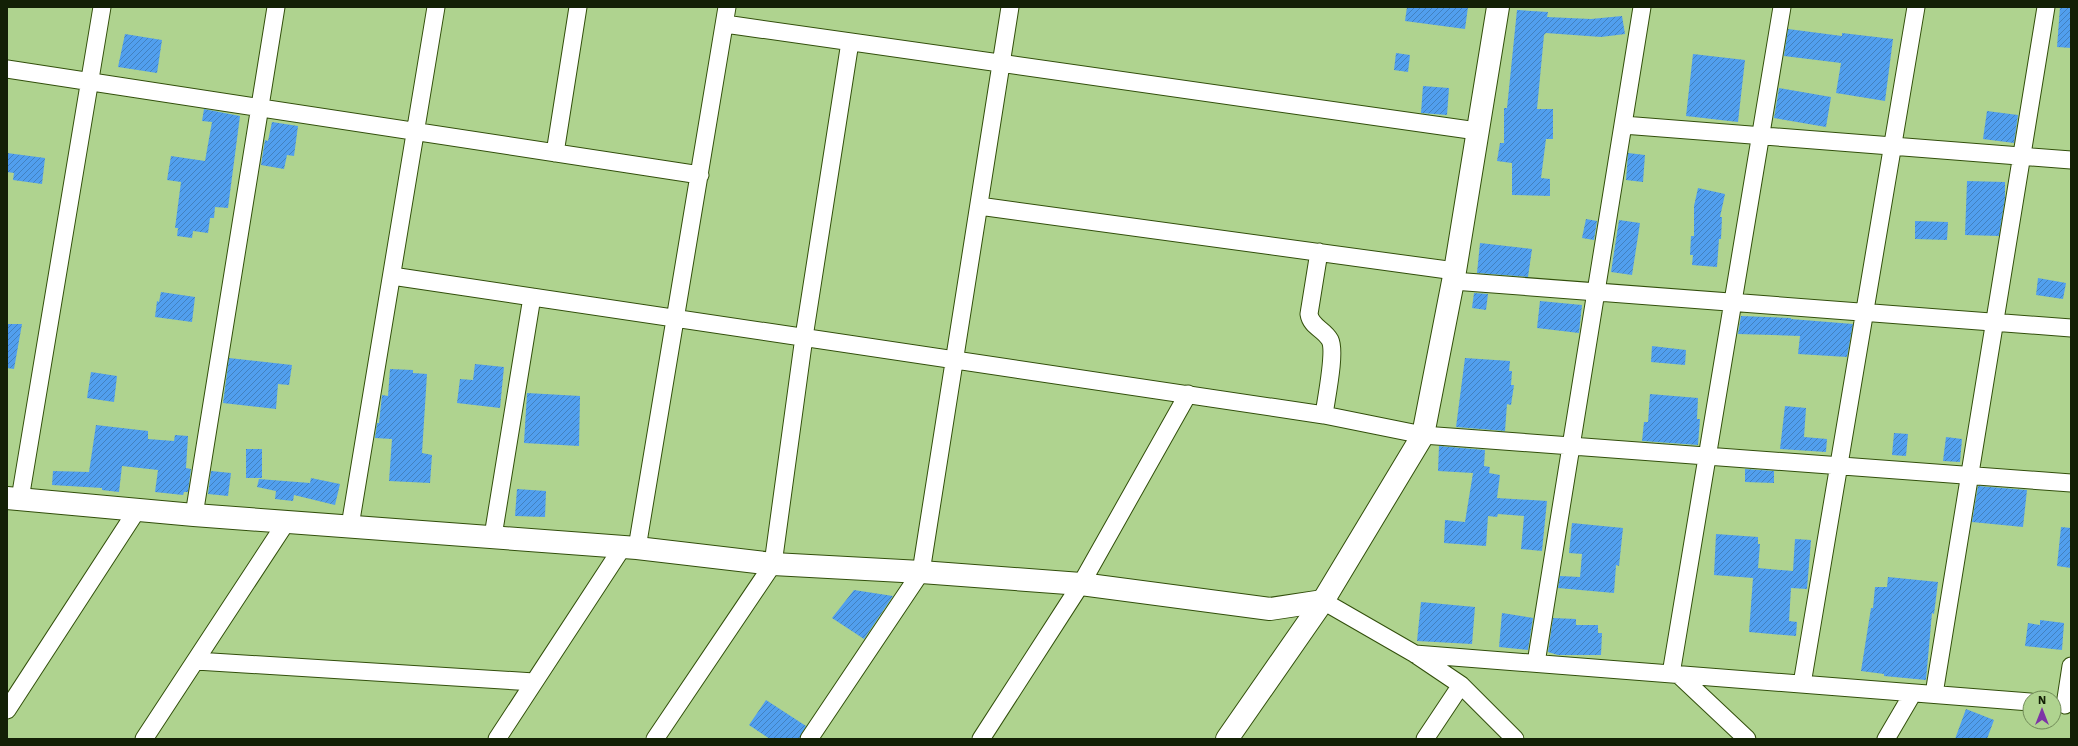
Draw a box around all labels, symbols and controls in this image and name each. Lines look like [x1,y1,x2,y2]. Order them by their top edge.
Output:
north arrow [2022,690,2062,730]
text: N [2038,694,2046,707]

